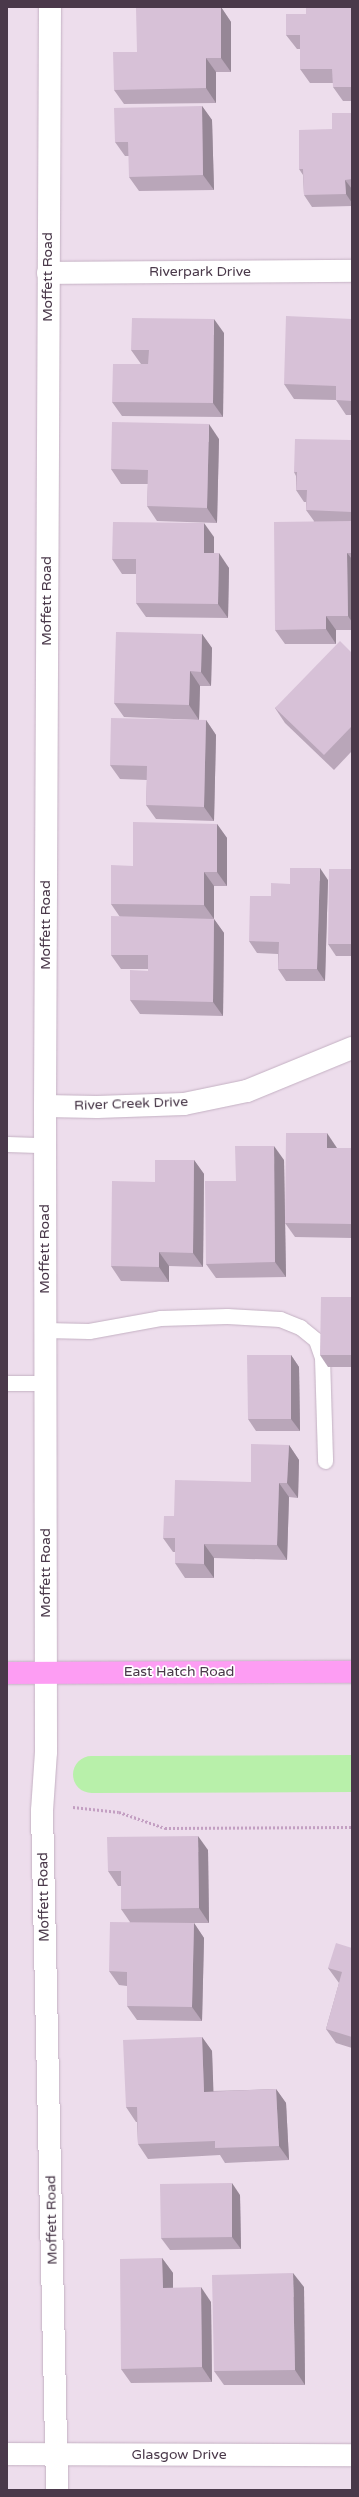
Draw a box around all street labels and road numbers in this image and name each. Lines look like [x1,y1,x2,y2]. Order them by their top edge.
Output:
street label: Moffett Road [40,232,56,322]
street label: Riverpark Drive [149,264,251,280]
street label: Moffett Road [39,556,55,646]
street label: Moffett Road [38,880,54,970]
street label: River Creek Drive [74,1094,188,1114]
street label: Moffett Road [37,1204,53,1294]
street label: Moffett Road [38,1528,54,1618]
street label: East Hatch Road [124,1664,234,1680]
street label: Moffett Road [35,1852,53,1942]
street label: Moffett Road [43,2175,61,2265]
street label: Glasgow Drive [131,2447,227,2463]

